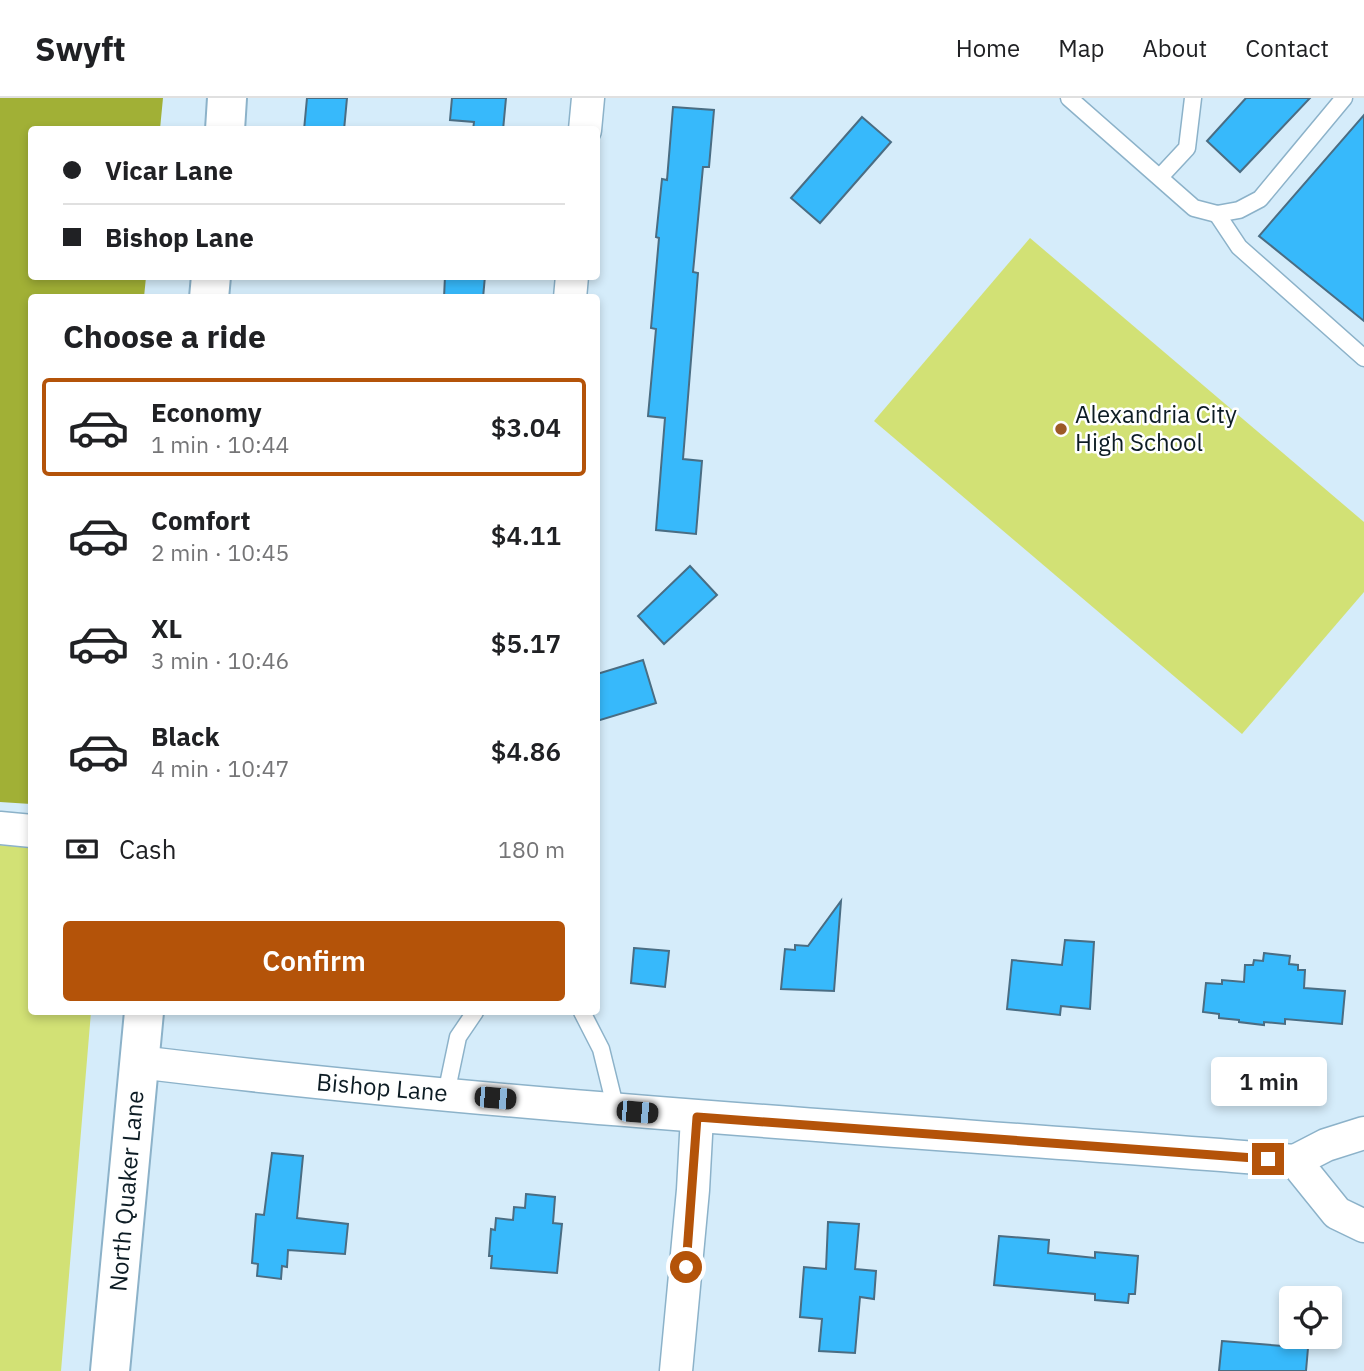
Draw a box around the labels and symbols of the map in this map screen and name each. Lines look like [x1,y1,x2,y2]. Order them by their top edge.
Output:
place label: Alexandria City High School [1075,398,1237,458]
marker: Alexandria City High School [1053,421,1069,437]
callout: 1 min [1210,1058,1326,1107]
street label: Bishop Lane [315,1065,449,1109]
car [474,1086,517,1110]
street label: North Quaker Lane [101,1089,151,1293]
car [616,1100,659,1124]
route end [1252,1143,1284,1175]
route start [670,1251,702,1283]

